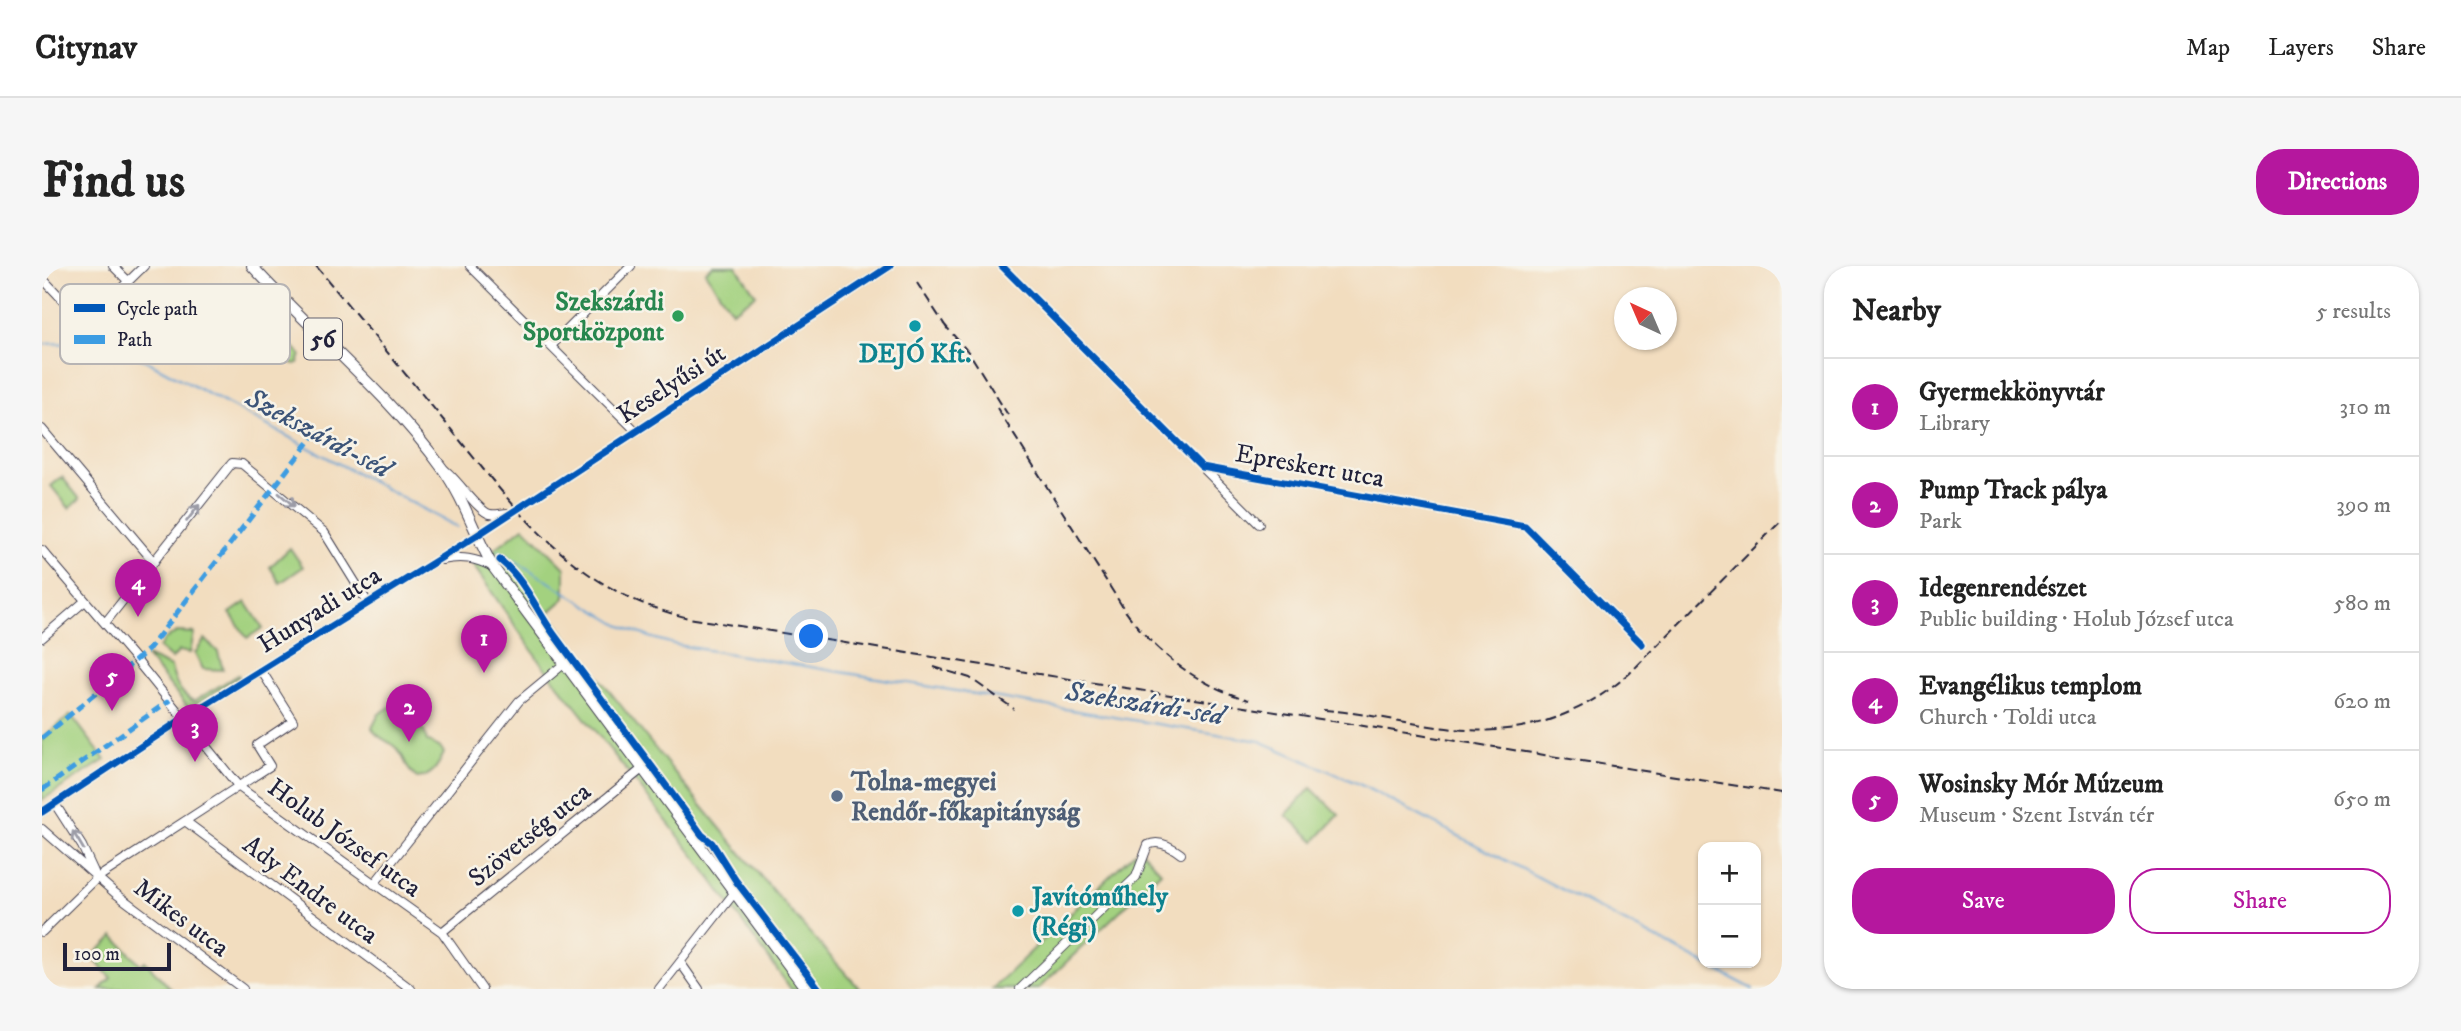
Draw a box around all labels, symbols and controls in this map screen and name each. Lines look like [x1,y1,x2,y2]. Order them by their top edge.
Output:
text: Citynav [35,28,137,69]
text: Map [2186,33,2230,63]
text: Layers [2268,33,2334,63]
text: Share [2372,33,2426,63]
button: Directions [2256,149,2419,215]
text: Find us [42,151,185,213]
legend [60,284,290,364]
place label: Szekszárdi Sportközpont [523,286,665,349]
north arrow [1614,287,1677,350]
text: Nearby [1852,293,1941,330]
text: 5 results [2316,297,2391,326]
text: Cycle path [117,298,198,321]
marker: Szekszárdi Sportközpont [670,308,686,324]
road number: 56 [304,318,342,360]
marker: DEJÓ Kft. [907,318,923,334]
text: Path [117,329,152,352]
street label: Keselyűsi út [611,337,732,431]
place label: DEJÓ Kft. [859,337,971,371]
text: Gyermekkönyvtár [1919,376,2105,409]
water label: Szekszárdi-séd [239,380,400,488]
text: 1 [1871,393,1879,422]
text: 310 m [2339,393,2391,422]
text: Library [1919,409,1990,438]
street label: Epreskert utca [1233,437,1387,496]
text: Pump Track pálya [1919,474,2107,507]
text: 2 [1869,491,1881,520]
text: 390 m [2336,491,2391,520]
one-way arrow [278,492,296,508]
one-way arrow [186,504,201,522]
text: Park [1919,507,1962,536]
pin: 4 [115,559,161,617]
street label: Hunyadi utca [252,559,388,661]
text: Idegenrendészet [1919,572,2087,605]
text: 3 [1871,589,1879,618]
text: 580 m [2334,589,2391,618]
text: Public building · Holub József utca [1919,605,2234,634]
pin: 1 [461,615,507,673]
your location [794,619,828,653]
pin: 5 [89,653,135,711]
text: Evangélikus templom [1919,670,2142,703]
water label: Szekszárdi-séd [1062,674,1230,734]
pin: 2 [386,684,432,742]
text: 4 [1868,687,1882,716]
text: 620 m [2333,687,2391,716]
text: Church · Toldi utca [1919,703,2097,732]
pin: 3 [172,704,218,762]
place label: Tolna-megyei Rendőr-főkapitányság [850,766,1081,829]
text: Wosinsky Mór Múzeum [1919,768,2164,801]
street label: Holub József utca [261,771,428,905]
street label: Szövetség utca [462,776,598,895]
text: 5 [1869,785,1881,814]
text: 650 m [2333,785,2391,814]
marker: Tolna-megyei Rendőr-főkapitányság [829,788,845,804]
text: Museum · Szent István tér [1919,801,2154,830]
street label: Ady Endre utca [236,828,384,952]
one-way arrow [70,831,85,850]
map controls [1698,842,1761,968]
button: + [1698,842,1761,905]
button: Save [1852,868,2115,934]
button: Share [2129,868,2391,934]
street label: Mikes utca [127,872,235,965]
place label: Javítóműhely (Régi) [1029,881,1169,944]
marker: Javítóműhely (Régi) [1010,903,1026,919]
button: − [1698,905,1761,968]
scale bar [63,940,172,972]
text: 100 m [74,943,120,966]

